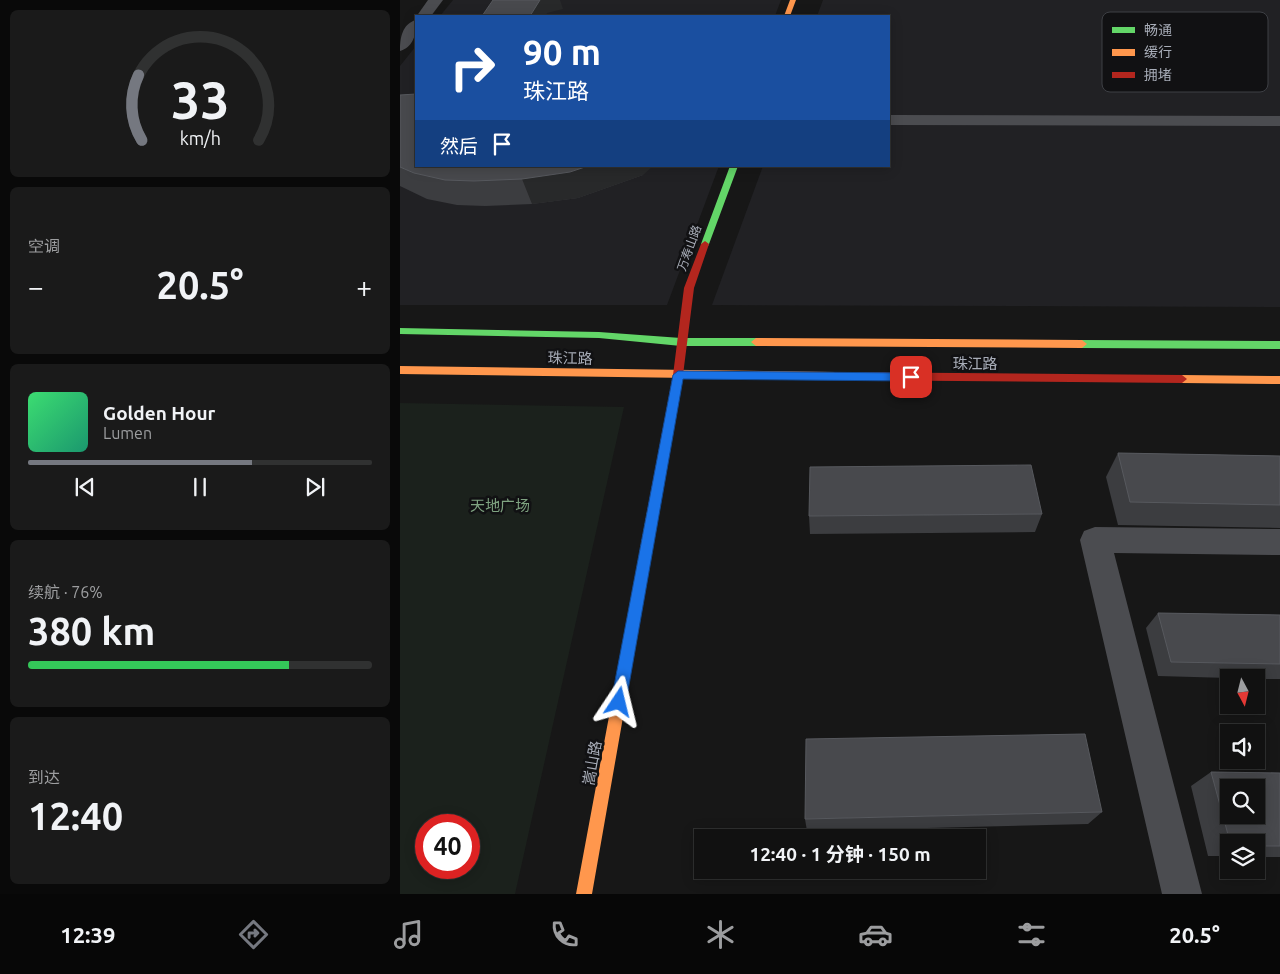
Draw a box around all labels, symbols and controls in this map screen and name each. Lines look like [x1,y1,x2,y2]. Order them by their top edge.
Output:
legend [1102,12,1268,92]
text: 畅通 [1144,22,1172,38]
text: 90 m [523,32,601,72]
icon: right [440,35,505,100]
text: 缓行 [1144,44,1172,60]
text: 拥堵 [1144,67,1172,83]
text: 33 [171,71,229,129]
text: 珠江路 [523,78,589,103]
text: km/h [179,128,221,148]
icon: arrive [488,130,516,158]
text: 然后 [440,135,478,157]
street label: 万寿山路 [675,223,703,273]
text: 空调 [28,237,60,255]
text: 20.5° [156,264,244,306]
text: − [28,271,44,302]
text: + [356,271,372,302]
street label: 珠江路 [547,349,593,367]
street label: 珠江路 [952,355,998,372]
pin [890,356,932,398]
icon: arrive [897,363,925,391]
text: Golden Hour [103,402,215,424]
text: Lumen [103,424,152,442]
icon: previous [71,473,99,501]
icon: pause [186,473,214,501]
icon: next [301,473,329,501]
park label: 天地广场 [470,497,530,514]
text: 续航 · 76% [28,583,103,601]
text: 380 km [28,610,155,652]
north arrow [1220,669,1265,714]
map controls [1220,669,1265,879]
position arrow [592,675,644,727]
button: sound [1220,724,1265,769]
street label: 嵩山路 [580,739,604,787]
text: 到达 [28,768,60,786]
button: search [1220,779,1265,824]
text: 12:40 [28,795,123,837]
speed limit sign: 40 [415,814,480,879]
button: layers [1220,834,1265,879]
text: 12:40 · 1 分钟 · 150 m [749,843,931,865]
icon: directions [236,917,271,952]
icon: music [391,917,426,952]
icon: phone [547,917,582,952]
icon: climate [703,917,738,952]
icon: car [858,917,893,952]
icon: filters [1014,917,1049,952]
text: 12:39 [60,922,115,947]
text: 20.5° [1169,922,1220,947]

